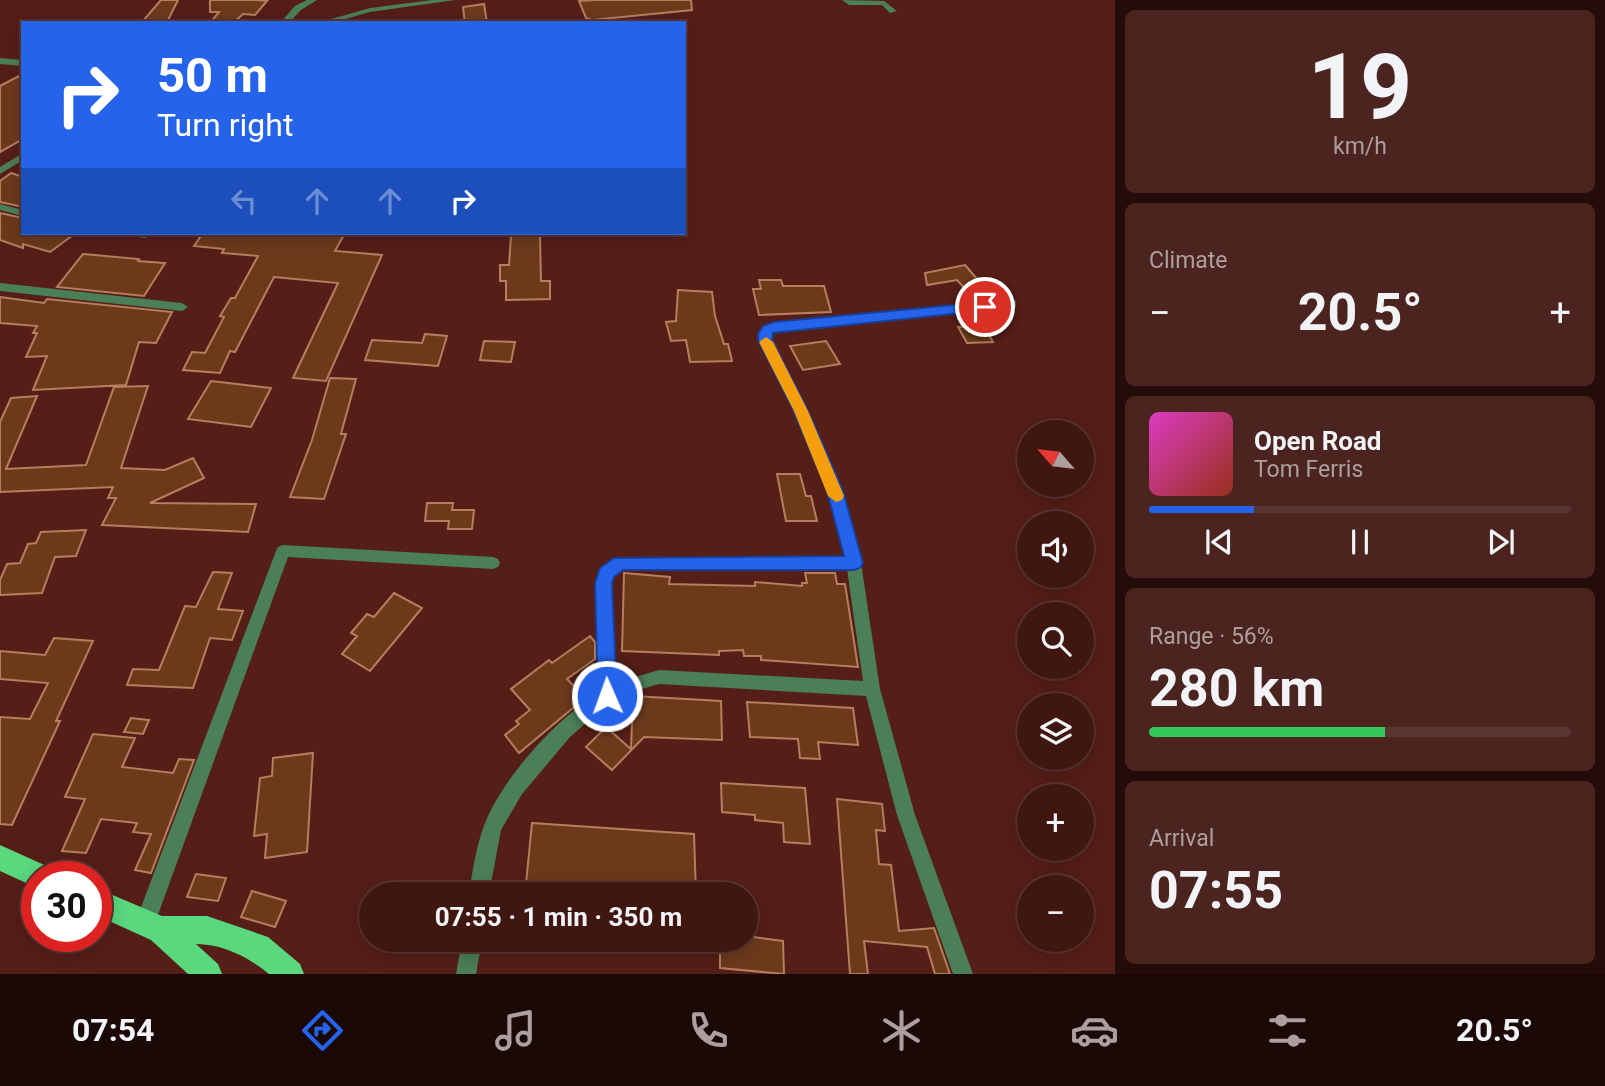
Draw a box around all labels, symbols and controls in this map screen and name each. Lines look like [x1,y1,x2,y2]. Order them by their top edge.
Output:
text: 19 [1308,34,1412,140]
text: 50 m [157,47,268,104]
icon: right [42,49,133,140]
text: Turn right [157,106,293,144]
text: km/h [1333,133,1387,160]
icon: left [225,182,263,220]
icon: ahead [298,182,336,220]
icon: ahead [371,182,409,220]
icon: right [444,182,482,220]
text: Climate [1149,247,1228,274]
pin [955,277,1015,337]
text: 20.5° [1298,282,1423,343]
icon: arrive [966,288,1004,326]
text: − [1149,291,1171,335]
text: + [1549,291,1571,335]
north arrow [1017,420,1094,497]
map controls [1017,420,1094,952]
text: Open Road [1254,426,1382,456]
text: Tom Ferris [1254,456,1363,483]
button: sound [1017,511,1094,588]
icon: previous [1200,523,1238,561]
icon: pause [1341,523,1379,561]
icon: next [1482,523,1520,561]
button: search [1017,602,1094,679]
text: Range · 56% [1149,623,1274,650]
text: 280 km [1149,658,1324,719]
position arrow [570,659,644,733]
button: layers [1017,693,1094,770]
button: + [1017,784,1094,861]
text: Arrival [1149,825,1214,852]
text: 07:55 [1149,860,1283,921]
speed limit sign: 30 [21,861,112,952]
button: − [1017,875,1094,952]
text: 07:55 · 1 min · 350 m [435,902,682,932]
icon: directions [298,1006,347,1055]
icon: music [491,1006,540,1055]
icon: phone [684,1006,733,1055]
icon: climate [877,1006,926,1055]
icon: car [1070,1006,1119,1055]
icon: filters [1263,1006,1312,1055]
text: 07:54 [72,1011,154,1049]
text: 20.5° [1456,1011,1533,1049]

